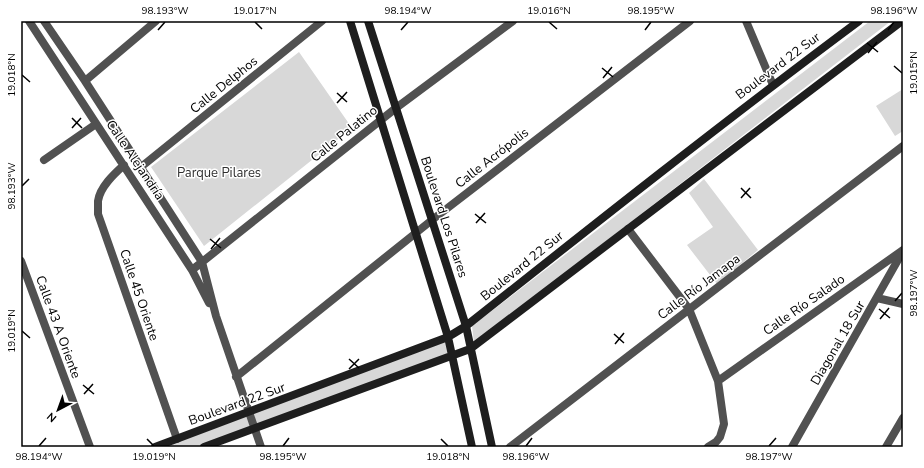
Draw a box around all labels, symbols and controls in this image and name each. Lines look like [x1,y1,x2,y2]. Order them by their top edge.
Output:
text: 98.193°W [141,4,189,18]
text: 19.017°N [233,4,277,18]
text: 98.194°W [384,4,432,18]
text: 19.016°N [527,4,571,18]
text: 98.195°W [627,4,675,18]
text: 98.196°W [870,4,918,18]
street label: Boulevard 22 Sur [732,28,824,104]
text: 19.015°N [907,51,921,95]
street label: Calle Delphos [186,52,262,118]
text: 19.018°N [5,53,19,97]
street label: Calle Palatino [307,102,381,166]
street label: Calle Alejandría [102,116,168,204]
street label: Calle Acrópolis [452,124,532,192]
street label: Boulevard Los Pilares [416,154,472,280]
text: 98.193°W [5,162,19,210]
park label: Parque Pilares [177,164,261,182]
street label: Boulevard 22 Sur [477,227,567,305]
street label: Calle 45 Oriente [115,247,163,343]
street label: Calle Río Jamapa [654,250,744,324]
text: 98.197°W [907,269,921,317]
street label: Calle Río Salado [760,270,848,340]
street label: Calle 43 A Oriente [31,273,85,381]
street label: Diagonal 18 Sur [807,297,870,389]
text: 19.019°N [5,309,19,353]
street label: Boulevard 22 Sur [186,378,288,430]
north arrow [38,390,78,430]
text: N [44,409,60,426]
text: 98.194°W [15,450,63,464]
text: 19.019°N [132,450,176,464]
text: 98.195°W [259,450,307,464]
text: 19.018°N [426,450,470,464]
text: 98.196°W [502,450,550,464]
text: 98.197°W [745,450,793,464]

